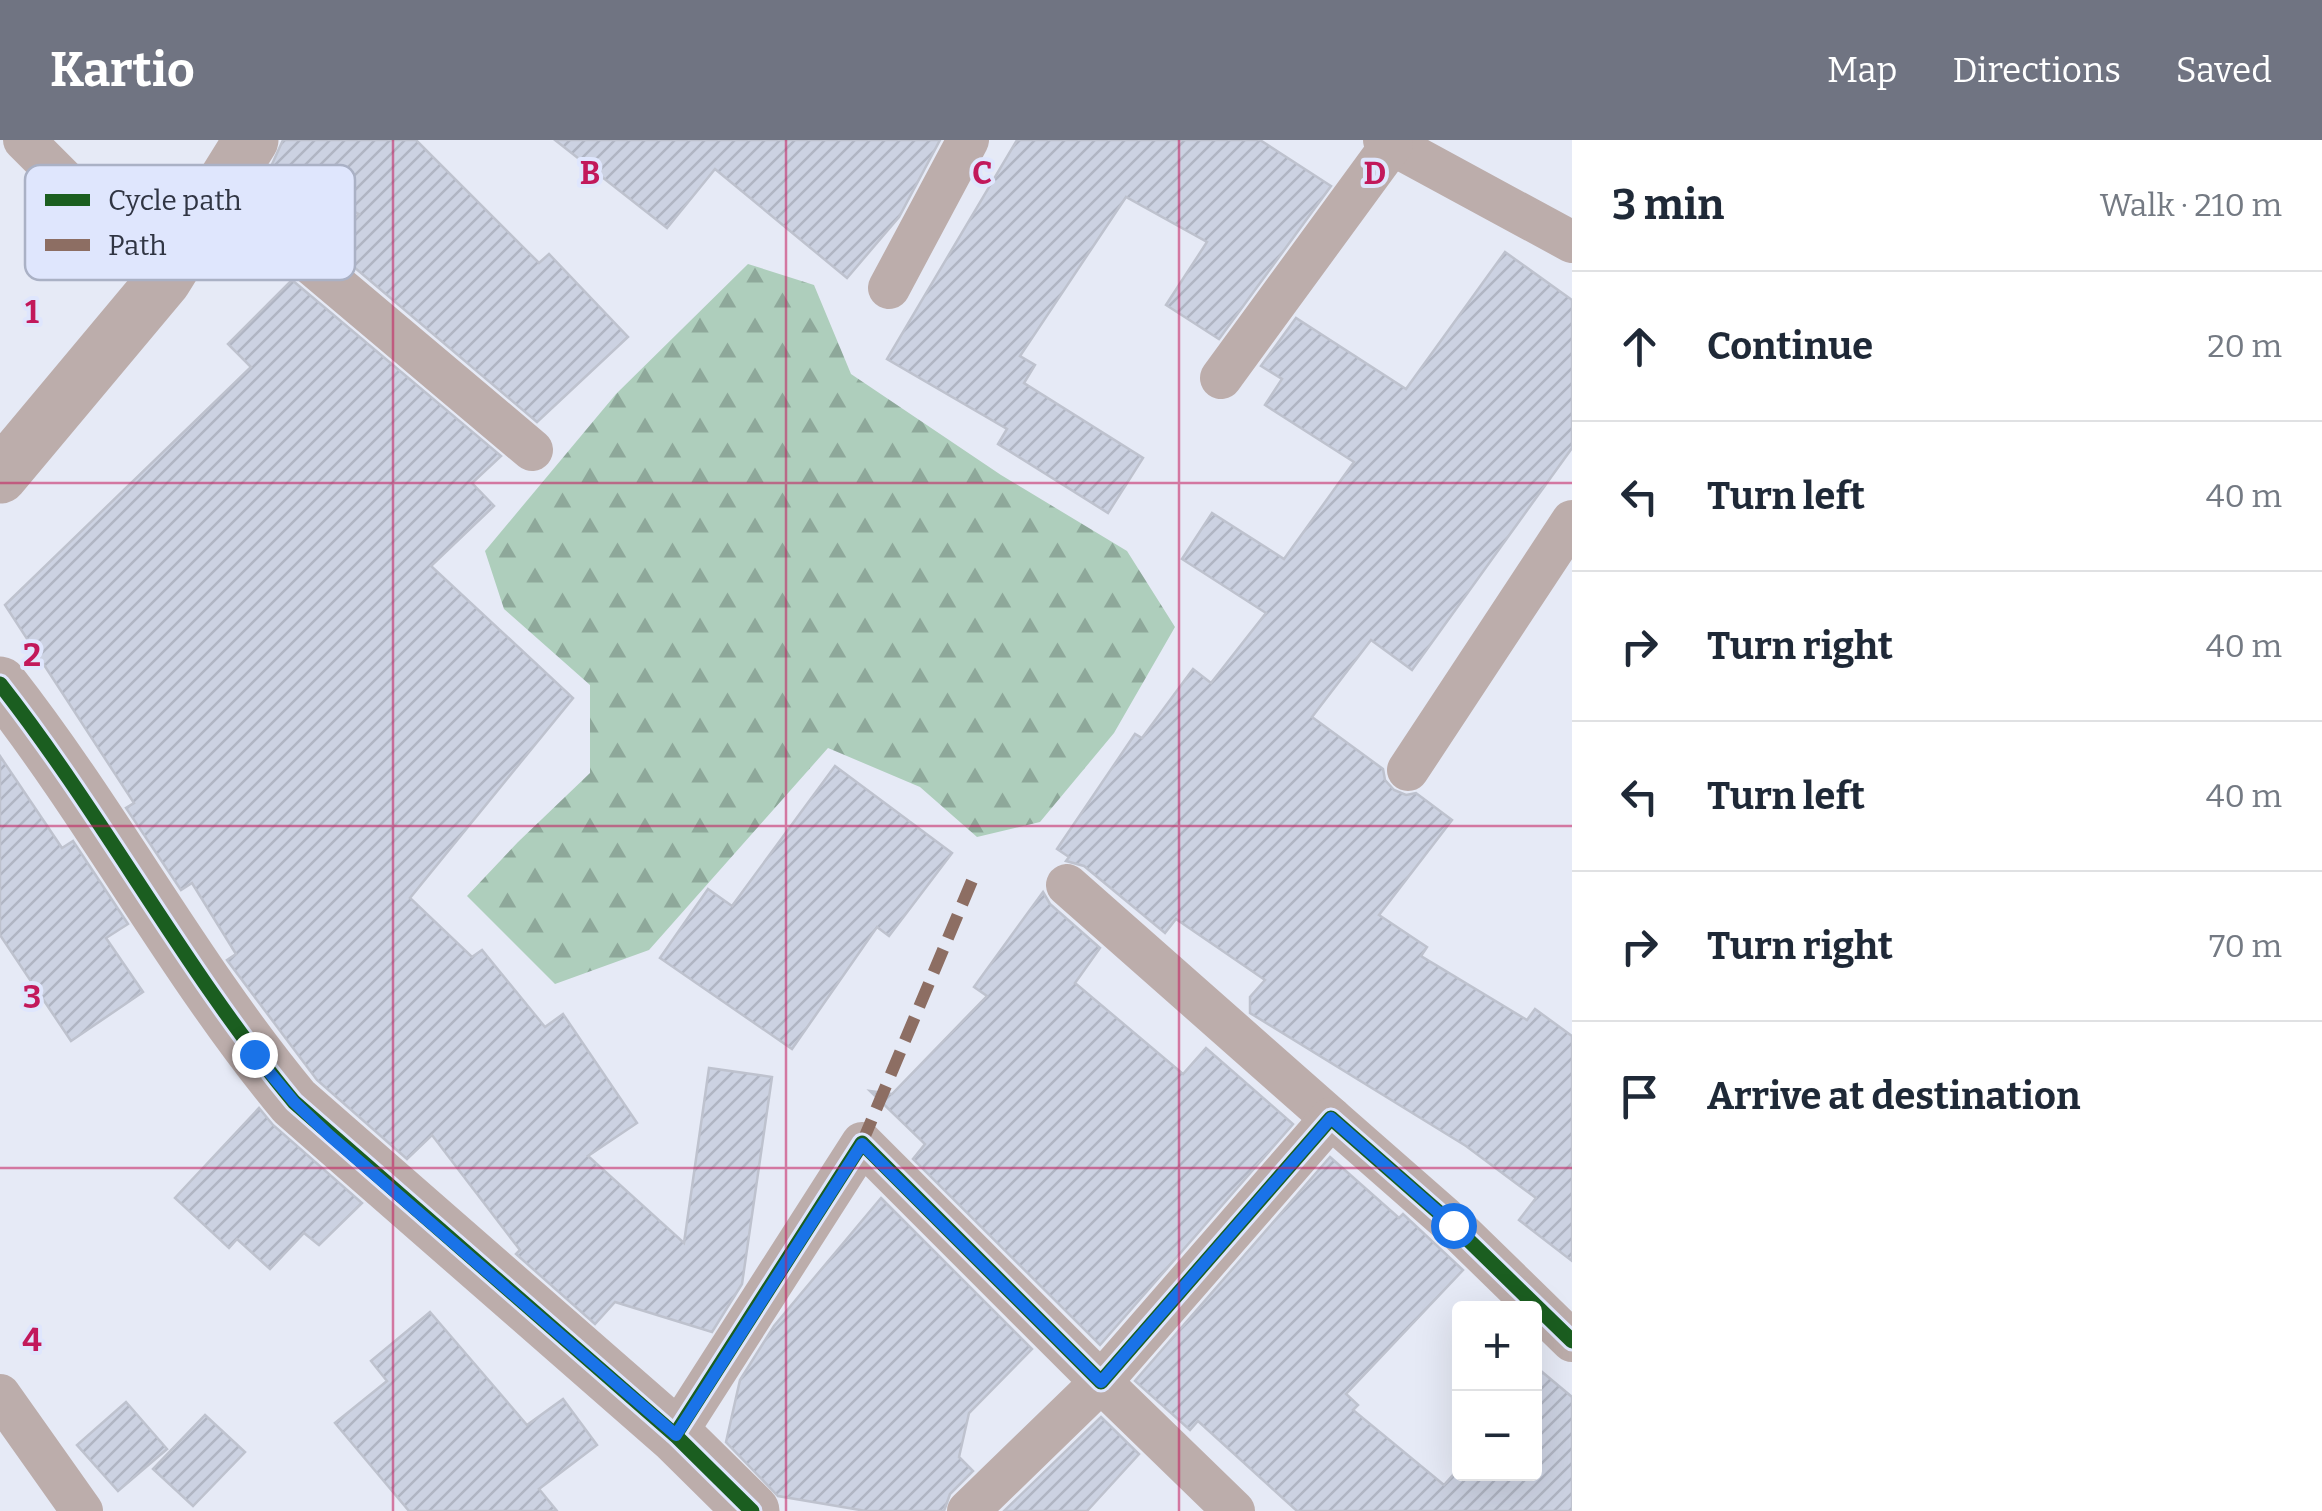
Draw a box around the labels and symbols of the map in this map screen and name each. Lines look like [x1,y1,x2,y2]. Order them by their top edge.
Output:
text: B [580,154,600,192]
text: C [972,154,992,192]
text: D [1364,154,1386,192]
legend [25,165,355,280]
text: Cycle path [108,184,242,217]
text: Path [108,229,167,262]
text: 1 [25,293,39,331]
text: 2 [23,636,41,674]
text: 3 [23,978,41,1016]
route end [232,1032,278,1078]
route start [1431,1203,1477,1249]
text: 4 [22,1321,42,1359]

